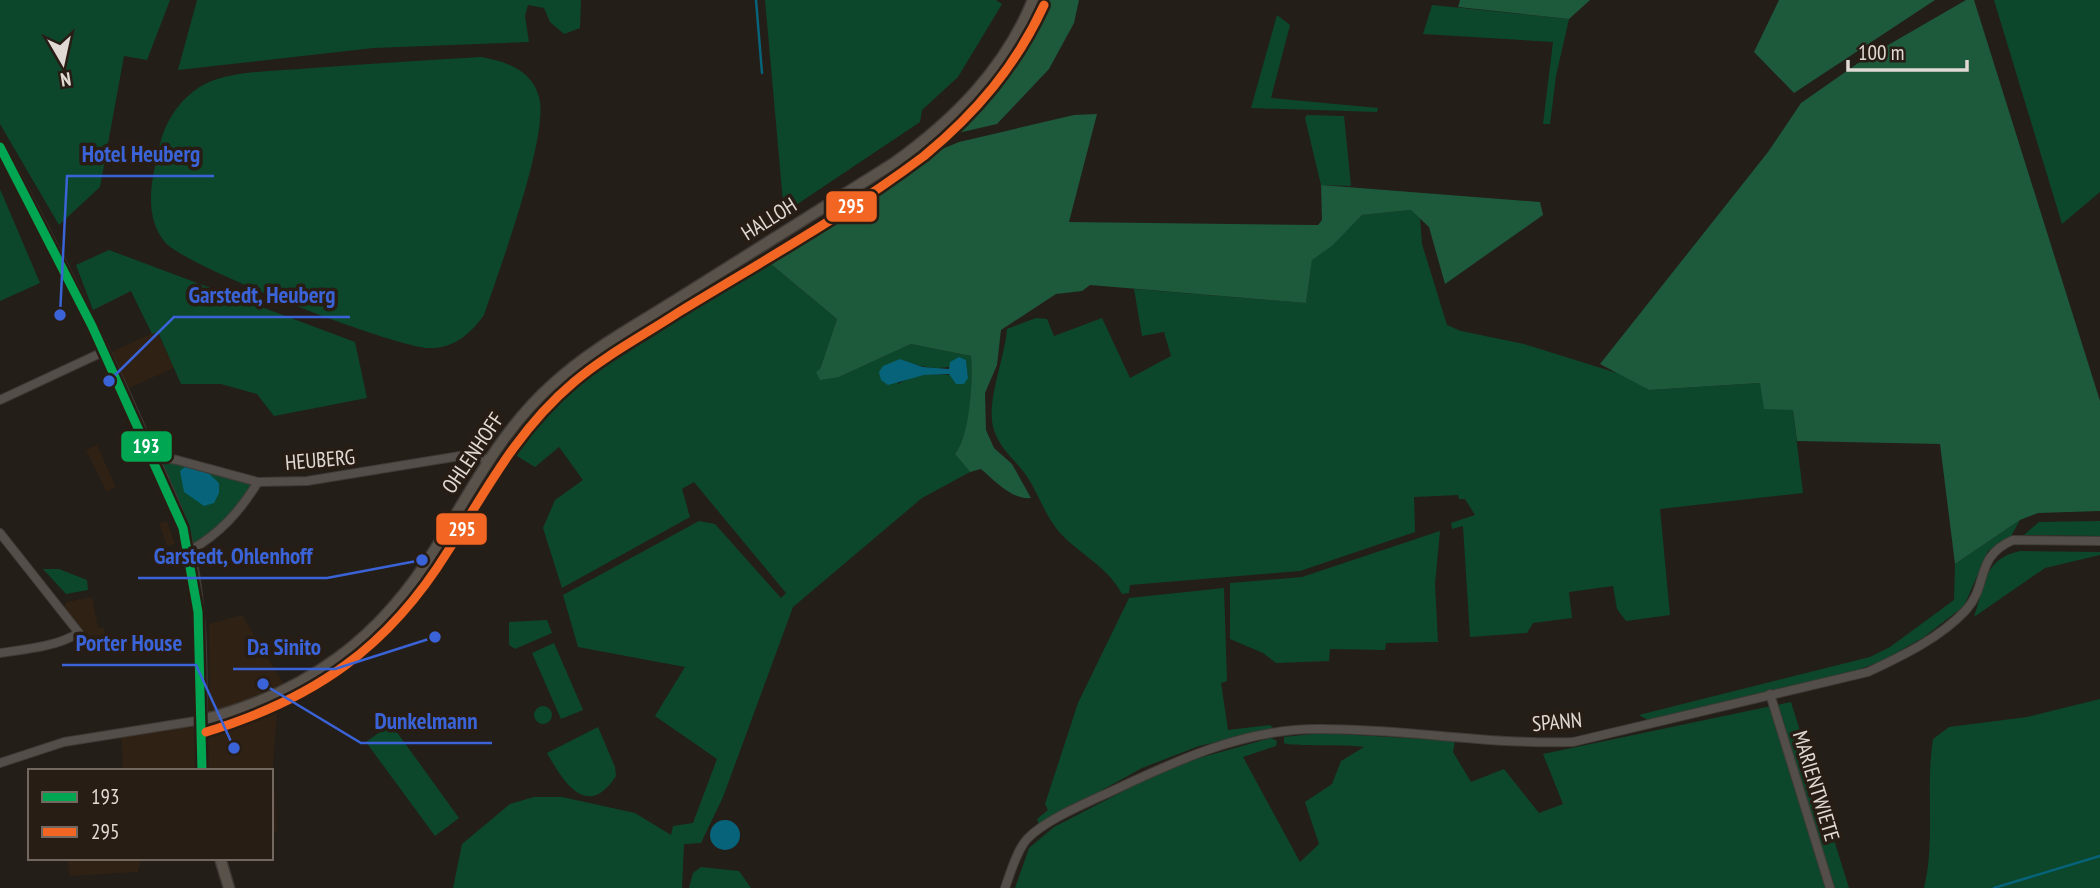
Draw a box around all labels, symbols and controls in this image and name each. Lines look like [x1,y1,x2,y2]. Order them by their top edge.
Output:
north arrow [28,28,98,98]
scale bar [1848,28,1967,72]
text: 100 m [1858,39,1904,66]
text: N [59,67,73,92]
callout: Hotel Heuberg [67,132,214,176]
text: Hotel Heuberg [82,139,200,168]
line badge: 295 [825,190,878,223]
street label: HALLOH [736,191,801,246]
text: 295 [837,194,865,218]
callout: Garstedt, Heuberg [174,273,350,317]
text: Garstedt, Heuberg [189,280,335,309]
street label: OHLENHOFF [436,407,509,498]
line badge: 193 [120,430,173,463]
text: 193 [132,434,160,458]
street label: HEUBERG [284,443,356,476]
line badge: 295 [435,512,488,546]
text: 295 [448,517,476,541]
callout: Garstedt, Ohlenhoff [138,534,327,578]
text: Garstedt, Ohlenhoff [154,541,314,570]
callout: Porter House [62,621,196,665]
callout: Da Sinito [233,625,335,669]
text: Porter House [76,628,182,657]
text: Da Sinito [247,632,321,661]
callout: Dunkelmann [361,699,492,743]
text: Dunkelmann [375,706,477,735]
street label: SPANN [1531,706,1583,737]
street label: MARIENTWIETE [1787,727,1846,844]
legend [28,769,273,860]
text: 193 [91,783,119,810]
text: 295 [91,818,119,845]

